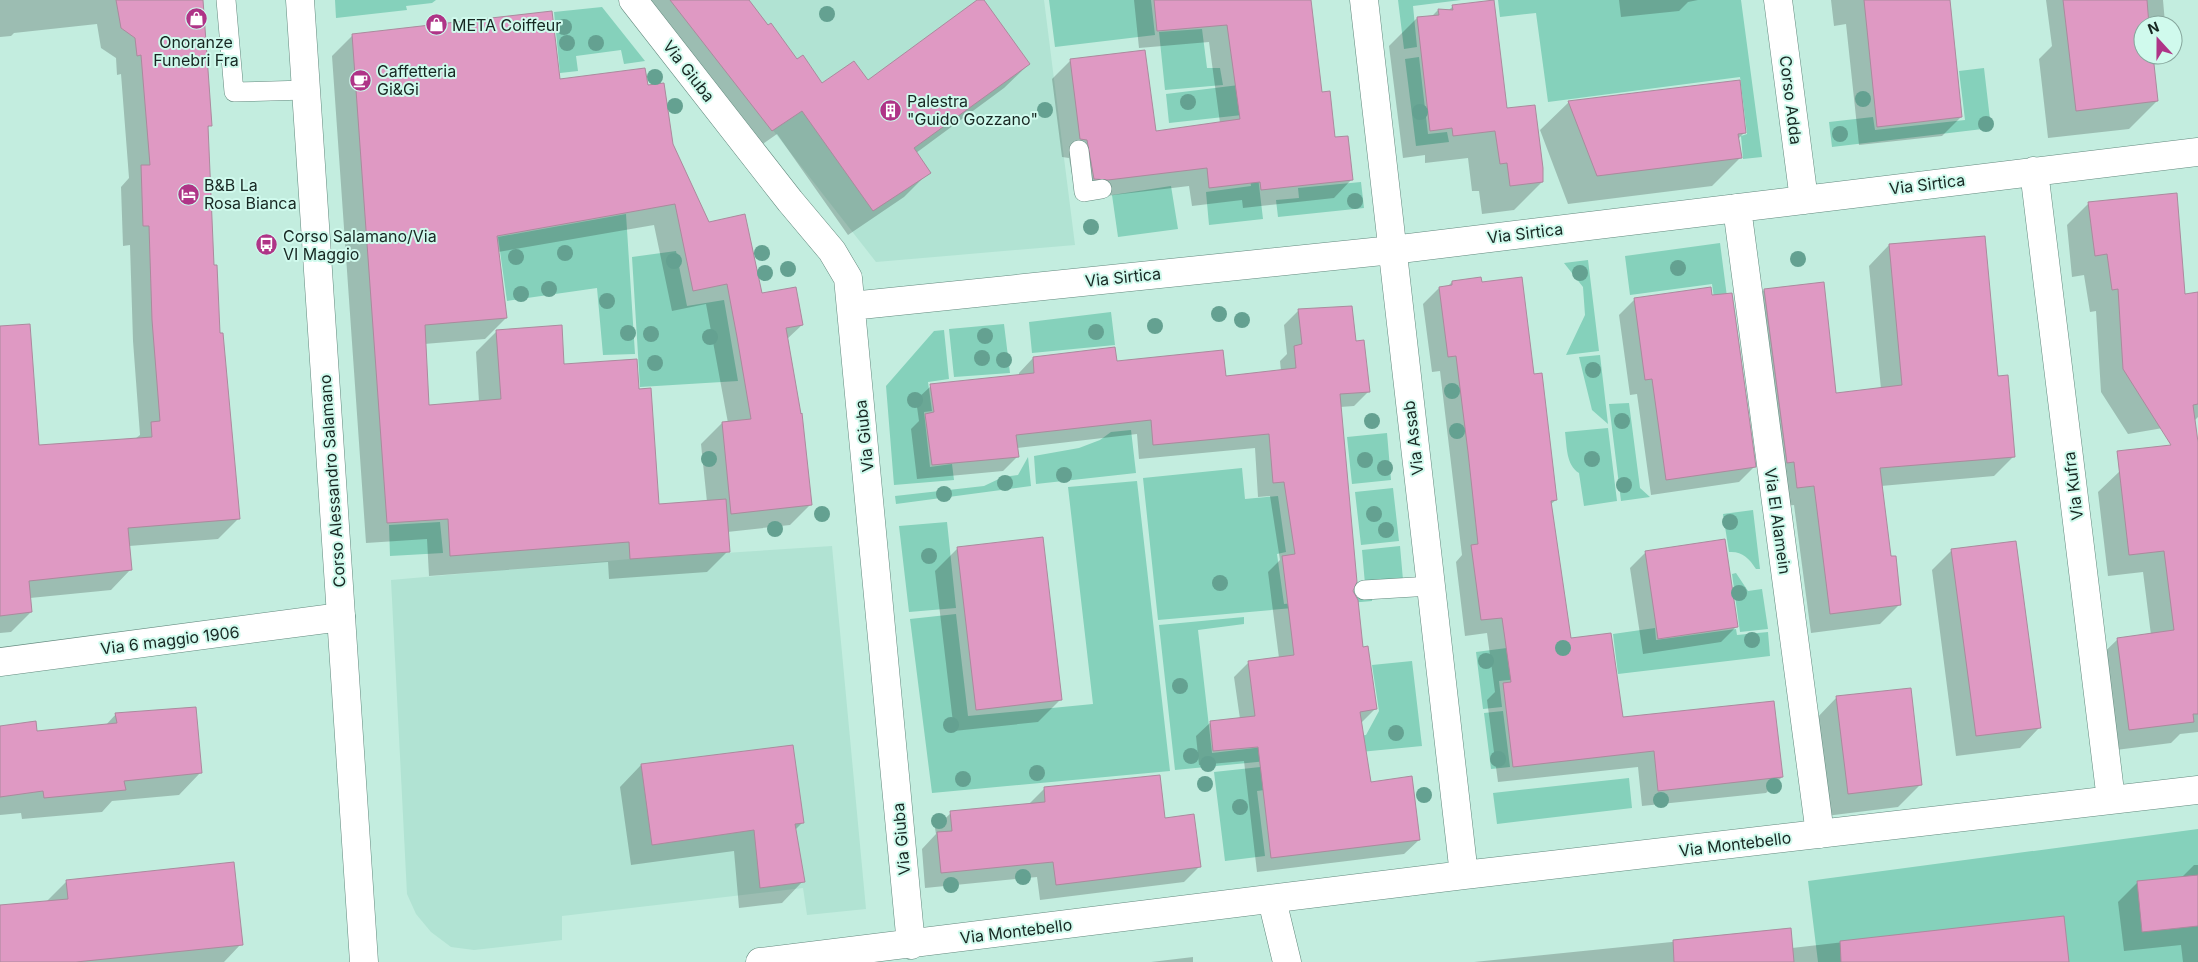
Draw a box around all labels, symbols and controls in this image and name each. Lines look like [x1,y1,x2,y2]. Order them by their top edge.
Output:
shop icon: Onoranze Funebri Fra [184,6,208,30]
shop icon: META Coiffeur [424,13,448,37]
place label: META Coiffeur [452,15,561,35]
north arrow [2133,15,2183,65]
text: N [2145,18,2161,37]
place label: Onoranze Funebri Fra [153,32,239,70]
street label: Via Giuba [659,36,719,106]
street label: Corso Adda [1776,54,1806,146]
place label: Caffetteria Gi&Gi [377,61,456,99]
cafe icon: Caffetteria Gi&Gi [349,68,373,92]
place label: Palestra "Guido Gozzano" [907,91,1038,129]
building icon: Palestra "Guido Gozzano" [879,98,903,122]
street label: Via Sirtica [1888,169,1966,199]
place label: B&B La Rosa Bianca [204,175,297,213]
hotel icon: B&B La Rosa Bianca [176,182,200,206]
street label: Via Sirtica [1486,218,1564,248]
place label: Corso Salamano/Via VI Maggio [283,226,437,264]
bus stop icon: Corso Salamano/Via VI Maggio [255,233,279,257]
street label: Via Sirtica [1084,263,1162,291]
street label: Corso Alessandro Salamano [315,374,349,588]
street label: Via Giuba [850,399,878,473]
street label: Via Assab [1398,400,1428,476]
street label: Via Kufra [2059,451,2087,521]
street label: Via El Alamein [1761,467,1795,575]
street label: Via 6 maggio 1906 [99,622,241,658]
street label: Via Giuba [888,802,914,876]
street label: Via Montebello [1678,827,1792,861]
street label: Via Montebello [959,914,1073,948]

